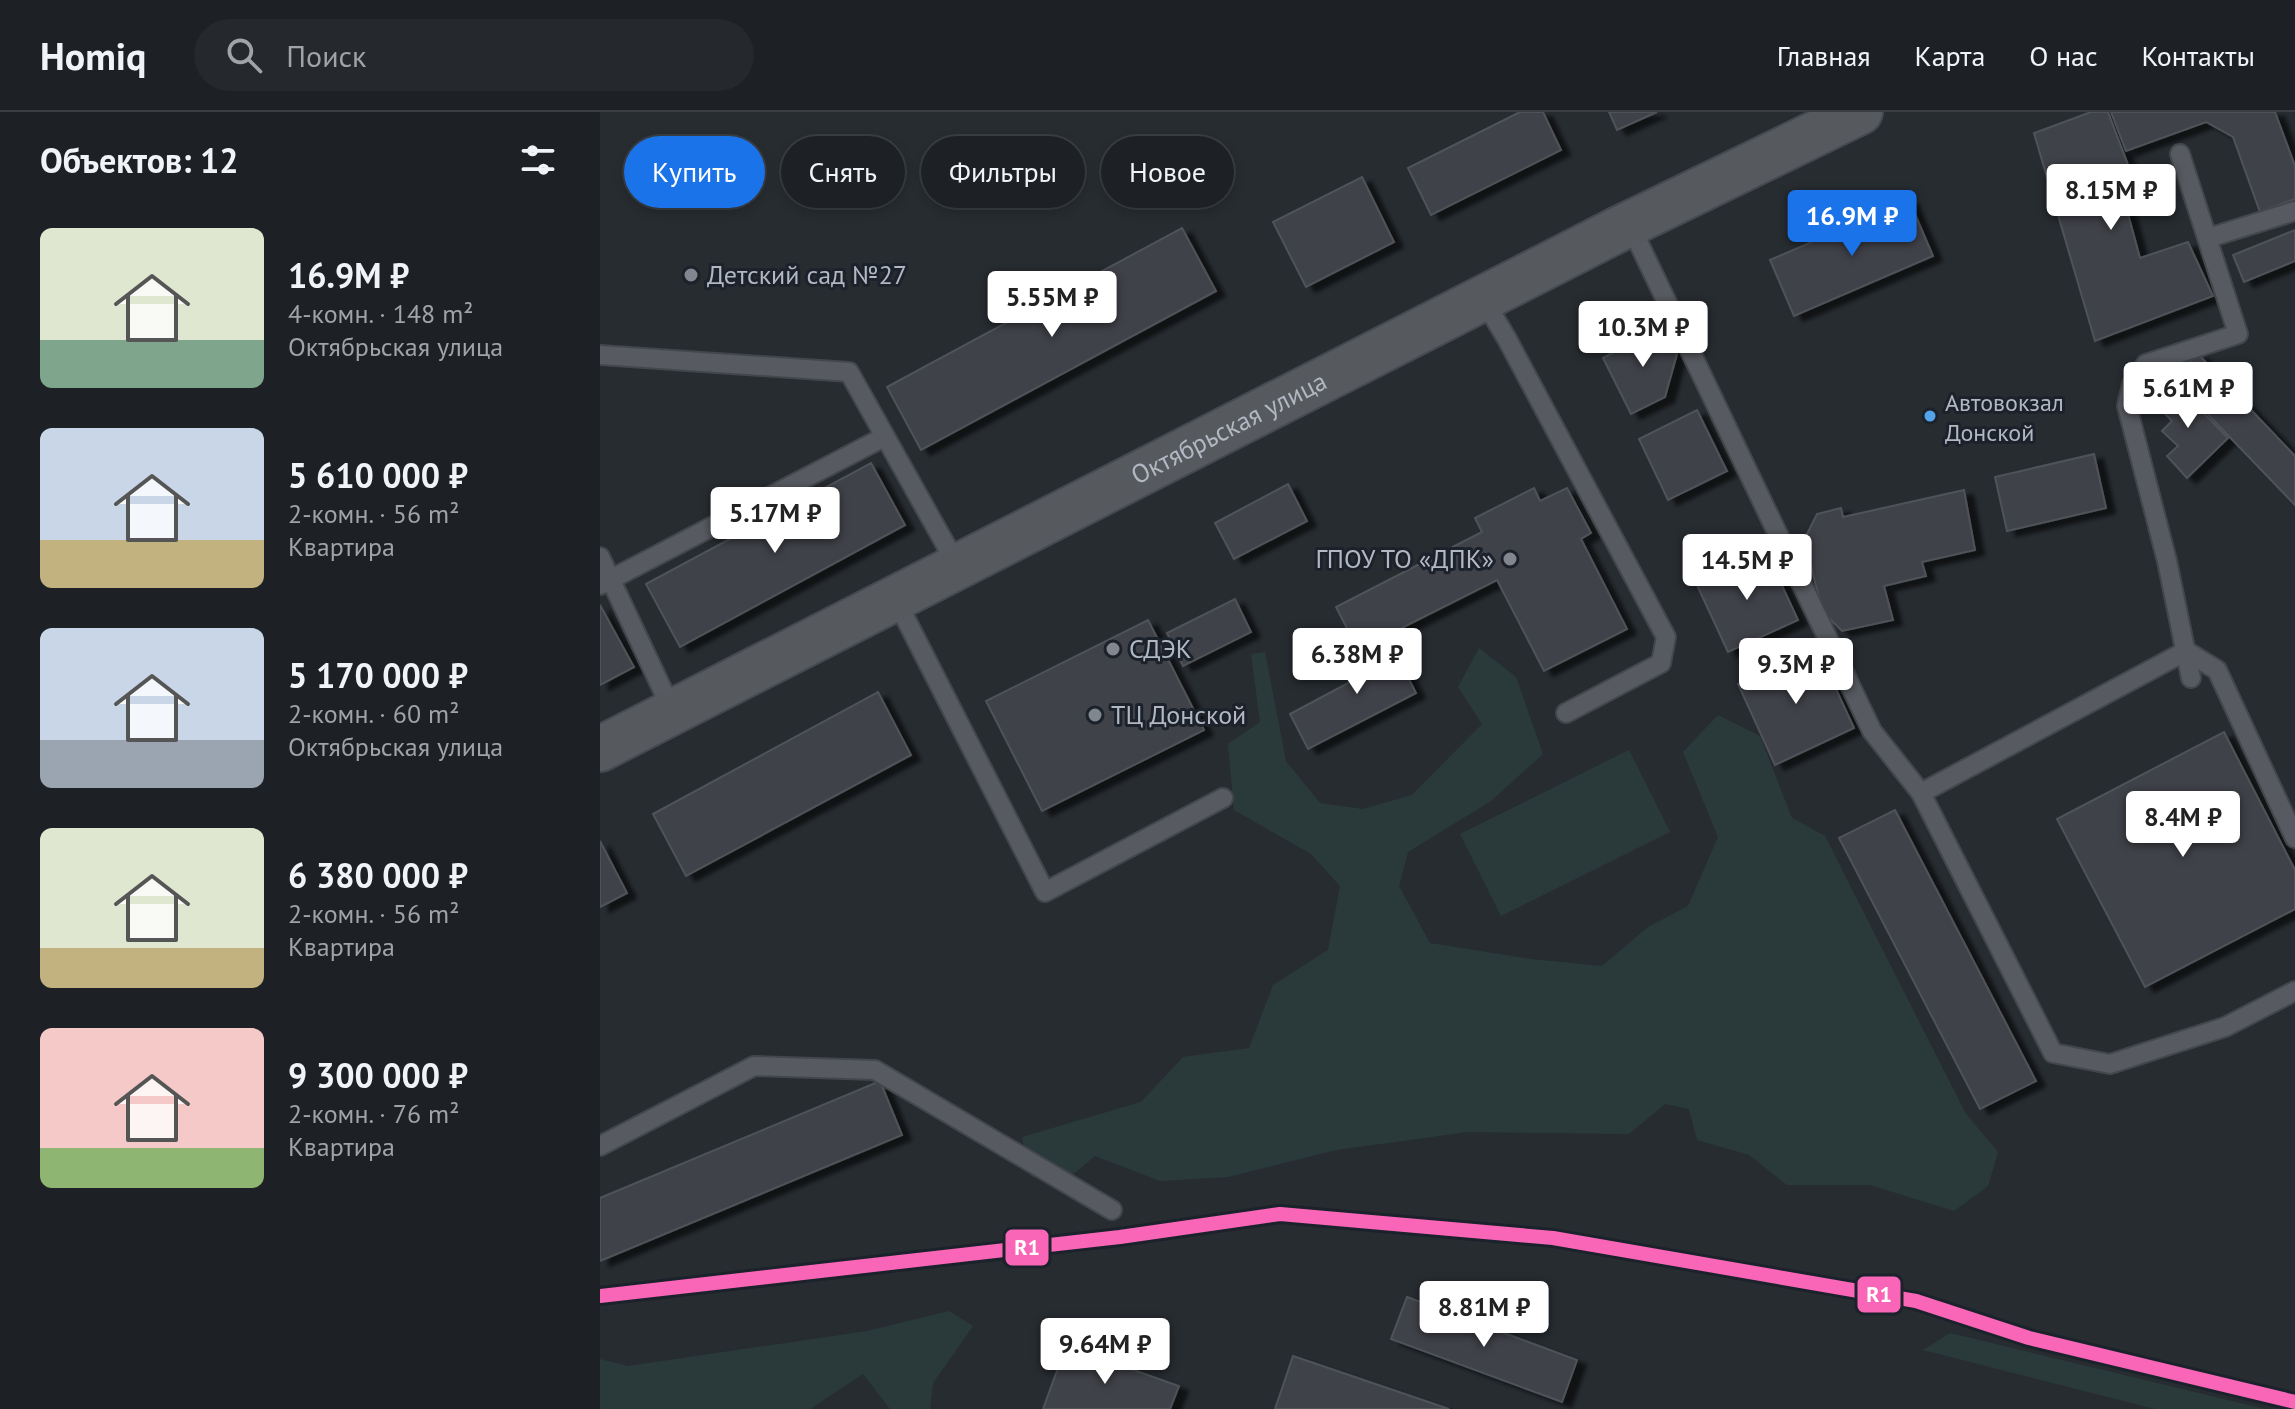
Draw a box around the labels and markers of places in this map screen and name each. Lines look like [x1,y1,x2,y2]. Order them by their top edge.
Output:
pin: 8.15M ₽ [2037,164,2185,232]
pin: 16.9M ₽ [1778,190,1926,258]
place label: Детский сад №27 [707,258,907,291]
marker: Детский сад №27 [682,266,700,284]
pin: 5.55M ₽ [978,271,1126,339]
pin: 10.3M ₽ [1569,301,1717,369]
pin: 5.61M ₽ [2114,362,2262,430]
place label: Автовокзал Донской [1945,387,2064,448]
marker: Автовокзал Донской [1922,408,1938,424]
pin: 5.17M ₽ [701,487,849,555]
pin: 14.5M ₽ [1673,534,1821,602]
place label: ГПОУ ТО «ДПК» [1315,542,1494,575]
marker: ГПОУ ТО «ДПК» [1501,550,1519,568]
pin: 6.38M ₽ [1283,628,1431,696]
place label: СДЭК [1129,632,1192,665]
pin: 9.3M ₽ [1731,638,1861,706]
marker: СДЭК [1104,640,1122,658]
place label: ТЦ Донской [1111,698,1246,731]
marker: ТЦ Донской [1086,706,1104,724]
pin: 8.4M ₽ [2118,791,2248,859]
pin: 8.81M ₽ [1410,1281,1558,1349]
pin: 9.64M ₽ [1031,1318,1179,1386]

